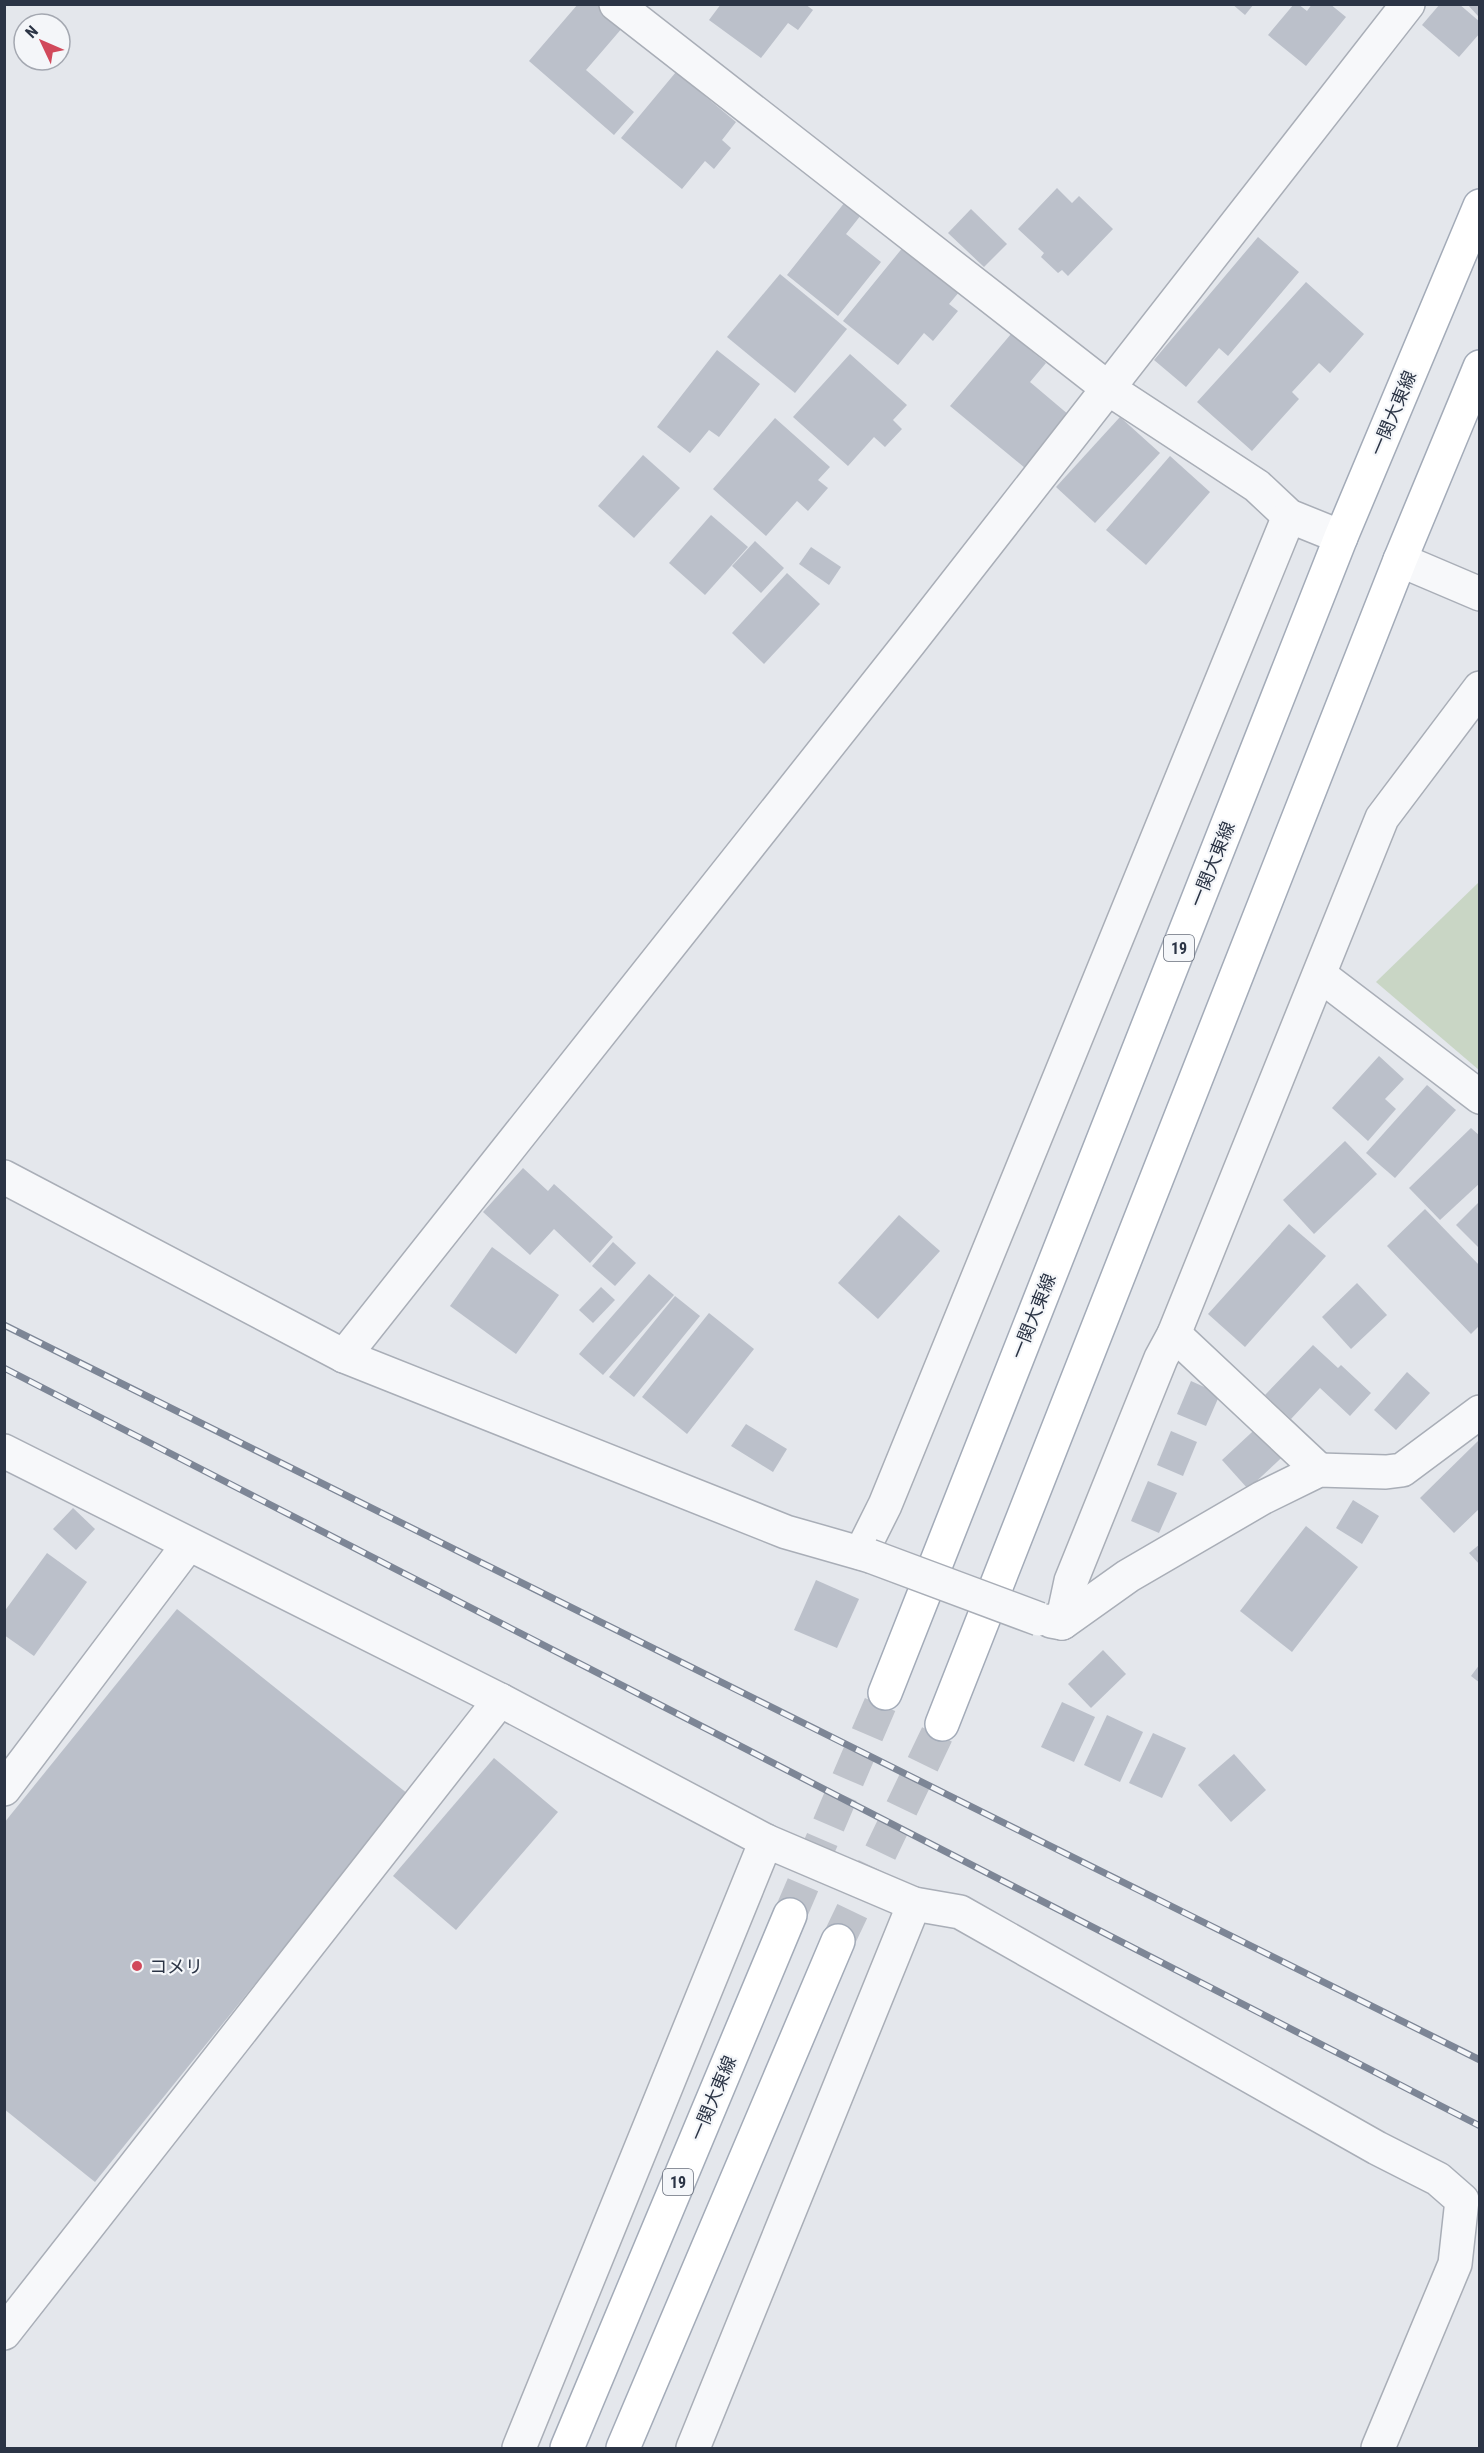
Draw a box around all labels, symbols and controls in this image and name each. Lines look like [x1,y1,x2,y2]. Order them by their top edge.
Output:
north arrow [12,12,72,72]
text: N [21,22,42,42]
street label: 一関大東線 [1366,367,1420,459]
street label: 一関大東線 [1185,818,1239,910]
road number: 19 [1164,935,1194,961]
street label: 一関大東線 [1006,1270,1060,1362]
place label: コメリ [149,1956,203,1977]
marker: コメリ [130,1959,144,1973]
street label: 一関大東線 [686,2052,740,2144]
road number: 19 [663,2169,693,2195]

